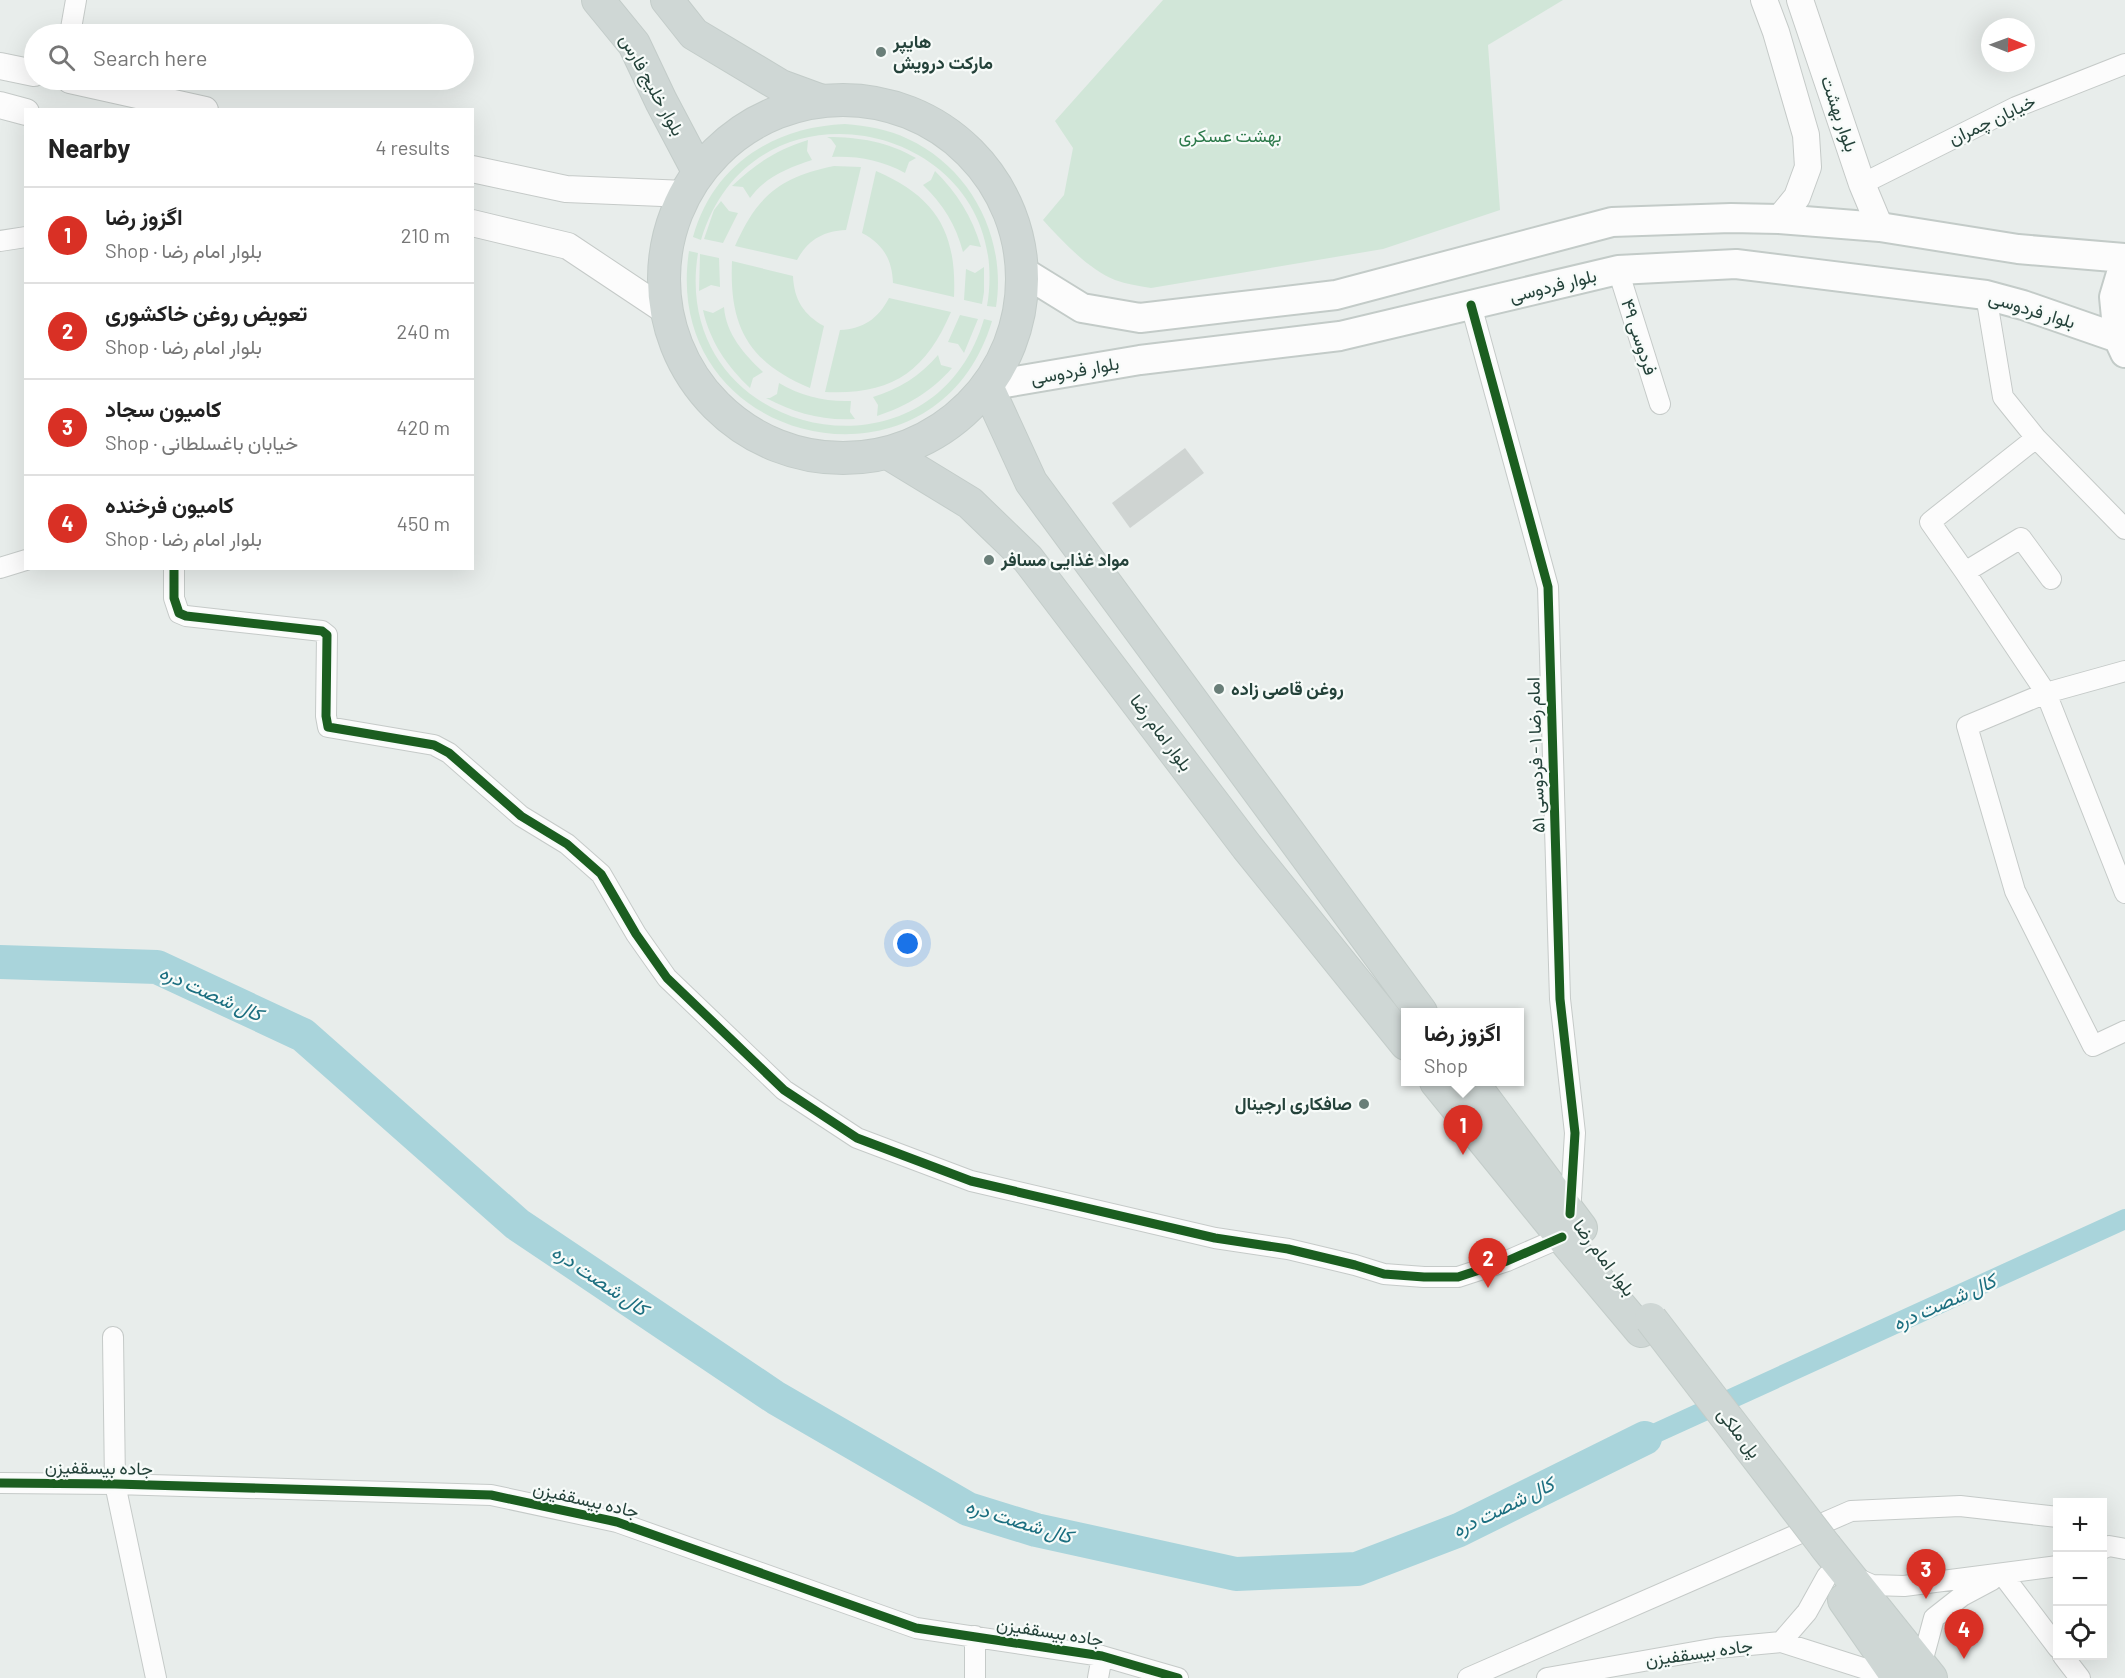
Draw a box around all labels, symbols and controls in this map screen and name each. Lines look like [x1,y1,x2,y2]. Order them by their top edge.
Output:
north arrow [1981,18,2035,72]
search box [24,24,474,90]
street label: بلوار خلیج فارس [614,30,690,140]
place label: هایپر مارکت درویش [892,30,993,74]
icon: search [45,41,78,74]
text: Search here [93,44,207,70]
marker: هایپر مارکت درویش [874,45,888,59]
street label: بلوار بهشت [1816,73,1863,155]
street label: خیابان چمران [1945,89,2039,151]
park label: بهشت عسکری [1178,124,1282,147]
text: Nearby [48,132,130,163]
text: 4 results [375,135,450,159]
text: اگزوز رضا [105,203,183,229]
text: 1 [64,223,71,247]
text: 210 m [401,223,450,247]
text: Shop · بلوار امام رضا [105,238,262,262]
street label: بلوار فردوسی [1507,264,1599,307]
street label: بلوار فردوسی [1986,285,2078,334]
street label: فردوسی ۴۹ [1616,296,1663,378]
text: تعویض روغن خاکشوری [105,299,308,325]
text: 2 [62,319,73,343]
text: 240 m [396,319,450,343]
text: Shop · بلوار امام رضا [105,334,262,358]
street label: بلوار فردوسی [1029,351,1121,390]
text: کامیون سجاد [105,395,221,421]
text: 3 [62,415,73,439]
text: 420 m [396,415,450,439]
text: Shop · خیابان باغسلطانی [105,430,298,454]
text: کامیون فرخنده [105,491,234,517]
text: 4 [61,511,74,535]
text: 450 m [397,511,450,535]
text: Shop · بلوار امام رضا [105,526,262,550]
place label: مواد غذایی مسافر [1000,548,1130,571]
marker: مواد غذایی مسافر [982,553,996,567]
place label: روغن قاصی زاده [1231,677,1344,700]
street label: امام رضا ۱ - فردوسی ۵۱ [1521,677,1551,833]
marker: روغن قاصی زاده [1212,682,1226,696]
street label: بلوار امام رضا [1124,690,1198,776]
your location [893,929,922,958]
water label: کال شصت دره [155,959,270,1029]
popup [1401,1008,1524,1086]
text: اگزوز رضا [1424,1019,1501,1045]
text: Shop [1424,1053,1468,1077]
place label: صافکاری ارجینال [1235,1092,1352,1115]
marker: صافکاری ارجینال [1357,1097,1371,1111]
pin: 1 [1444,1106,1482,1155]
street label: بلوار امام رضا [1567,1215,1641,1301]
water label: کال شصت دره [547,1238,656,1323]
pin: 2 [1468,1238,1508,1288]
water label: کال شصت دره [1888,1266,2003,1336]
street label: پل ملکی [1712,1403,1766,1463]
street label: جاده بیسقفیزن [45,1455,153,1480]
water label: کال شصت دره [1448,1470,1561,1543]
street label: جاده بیسقفیزن [531,1476,641,1523]
water label: کال شصت دره [962,1492,1079,1550]
map controls [2053,1498,2107,1660]
button: + [2053,1498,2107,1552]
pin: 3 [1906,1550,1946,1599]
button: − [2053,1552,2107,1606]
button: locate [2053,1606,2107,1660]
pin: 4 [1944,1610,1984,1659]
street label: جاده بیسقفیزن [995,1612,1105,1651]
street label: جاده بیسقفیزن [1644,1634,1754,1671]

